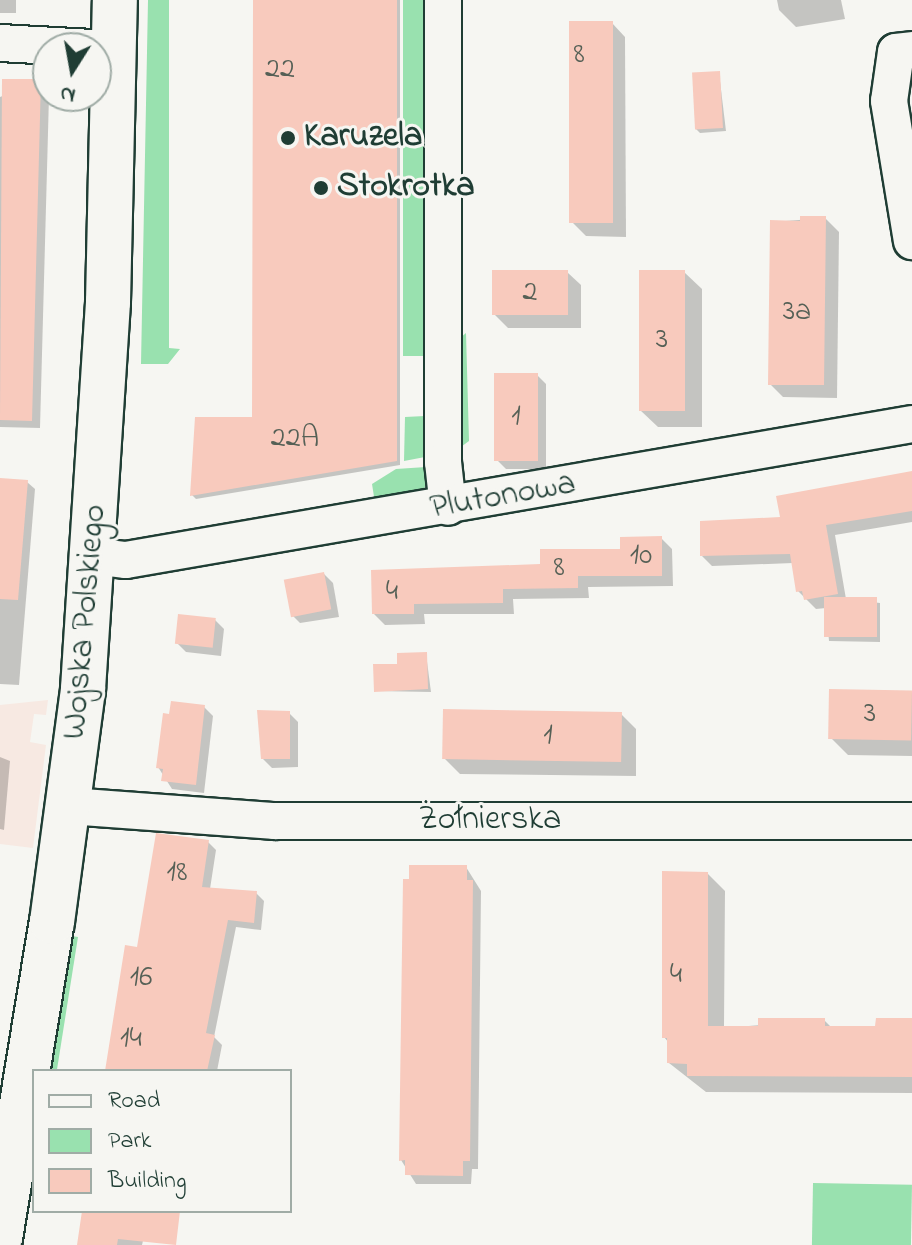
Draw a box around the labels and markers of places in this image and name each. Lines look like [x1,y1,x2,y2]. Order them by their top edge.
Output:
place label: Karuzela [304,118,422,158]
marker: Karuzela [279,129,297,147]
place label: Stokrotka [337,168,475,208]
marker: Stokrotka [312,179,330,197]

